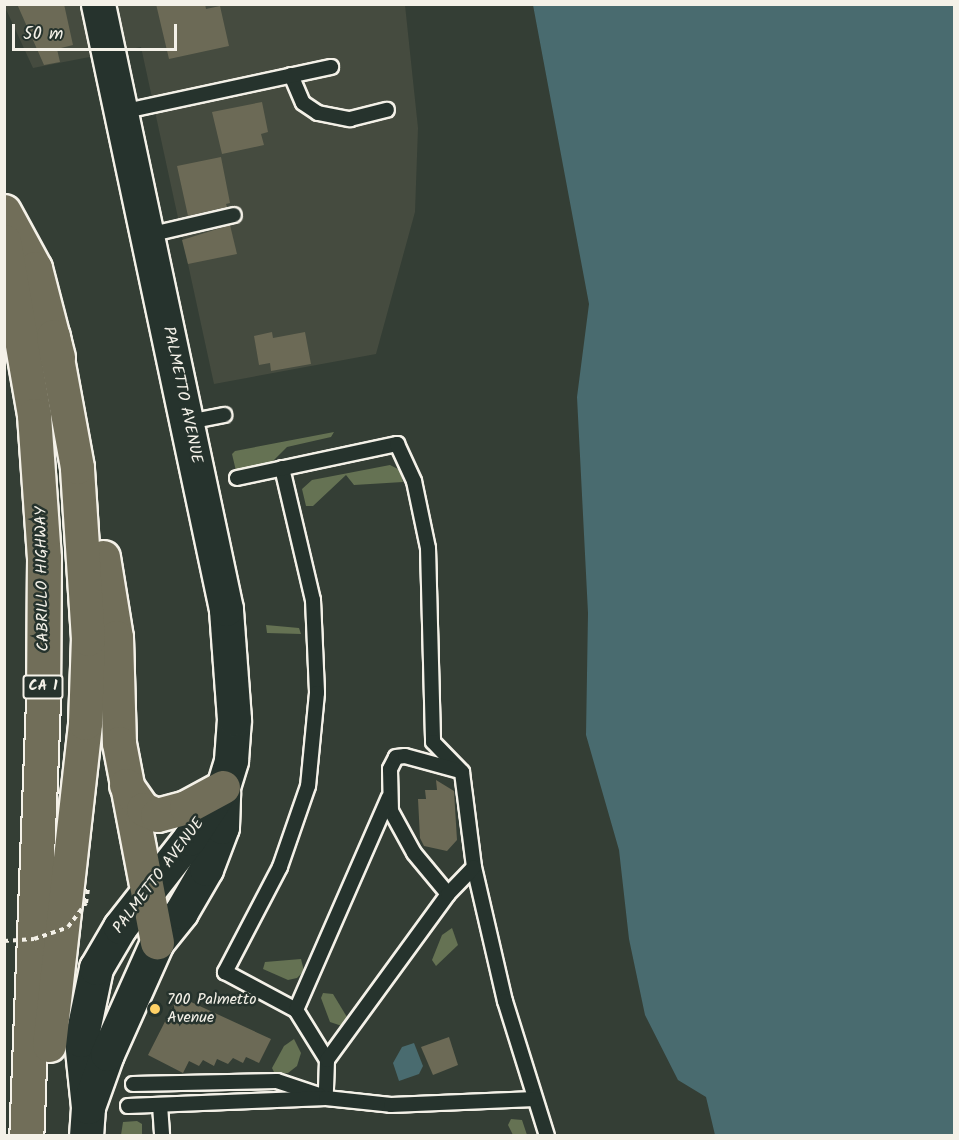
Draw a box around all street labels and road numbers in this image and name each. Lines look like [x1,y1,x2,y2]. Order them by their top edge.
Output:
street label: PALMETTO AVENUE [158,325,206,465]
street label: CABRILLO HIGHWAY [32,506,54,652]
road number: CA 1 [22,675,64,699]
street label: PALMETTO AVENUE [109,814,209,938]

